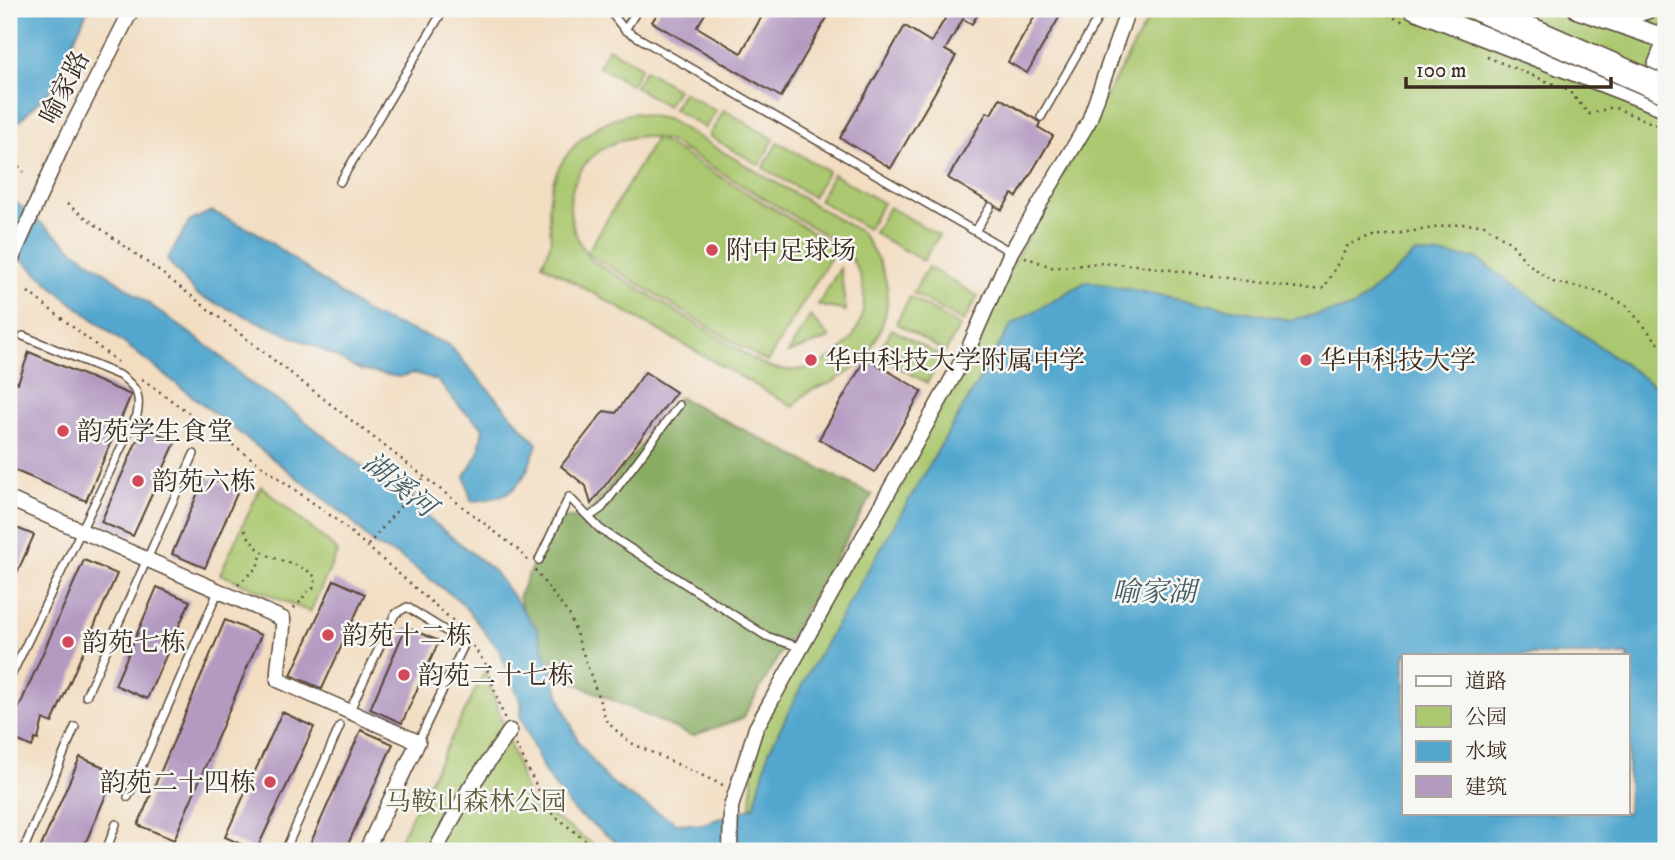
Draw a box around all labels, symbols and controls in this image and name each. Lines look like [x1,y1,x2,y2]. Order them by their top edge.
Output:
street label: 喻家路 [33,45,98,130]
scale bar [1406,46,1610,90]
text: 100 m [1416,58,1467,84]
place label: 附中足球场 [726,235,856,268]
marker: 附中足球场 [704,242,720,258]
place label: 华中科技大学附属中学 [825,345,1085,378]
place label: 华中科技大学 [1320,345,1476,378]
marker: 华中科技大学附属中学 [803,352,819,368]
marker: 华中科技大学 [1298,352,1314,368]
place label: 韵苑学生食堂 [77,416,233,449]
marker: 韵苑学生食堂 [55,423,71,439]
water label: 湖溪河 [355,445,447,528]
place label: 韵苑六栋 [152,466,256,499]
marker: 韵苑六栋 [130,473,146,489]
water label: 喻家湖 [1112,575,1201,610]
place label: 韵苑十二栋 [342,620,472,653]
place label: 韵苑七栋 [82,627,186,660]
marker: 韵苑十二栋 [320,627,336,643]
marker: 韵苑七栋 [60,634,76,650]
legend [1402,654,1630,814]
place label: 韵苑二十七栋 [418,660,574,693]
marker: 韵苑二十七栋 [396,667,412,683]
text: 道路 [1465,669,1507,695]
text: 公园 [1465,705,1507,731]
text: 水域 [1465,739,1507,765]
place label: 韵苑二十四栋 [100,767,256,800]
marker: 韵苑二十四栋 [262,774,278,790]
text: 建筑 [1465,775,1507,801]
park label: 马鞍山森林公园 [385,786,567,819]

